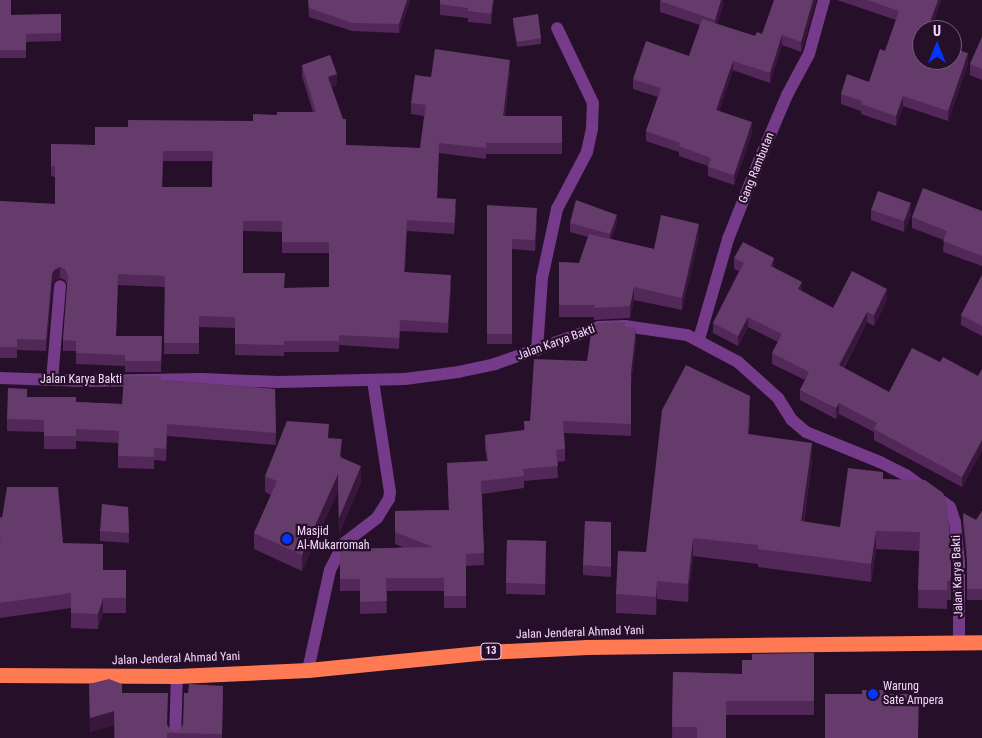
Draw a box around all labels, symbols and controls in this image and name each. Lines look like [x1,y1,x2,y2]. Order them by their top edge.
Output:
north arrow [912,20,962,70]
text: U [933,23,941,39]
street label: Gang Rambutan [736,130,778,206]
street label: Jalan Karya Bakti [515,322,597,364]
street label: Jalan Karya Bakti [40,373,122,387]
place label: Masjid Al-Mukarromah [297,525,369,553]
marker: Masjid Al-Mukarromah [281,533,293,545]
street label: Jalan Karya Bakti [949,535,967,617]
street label: Jalan Jenderal Ahmad Yani [516,624,644,642]
road number: 13 [480,642,502,659]
street label: Jalan Jenderal Ahmad Yani [112,650,240,668]
place label: Warung Sate Ampera [883,680,944,708]
marker: Warung Sate Ampera [867,688,879,700]

